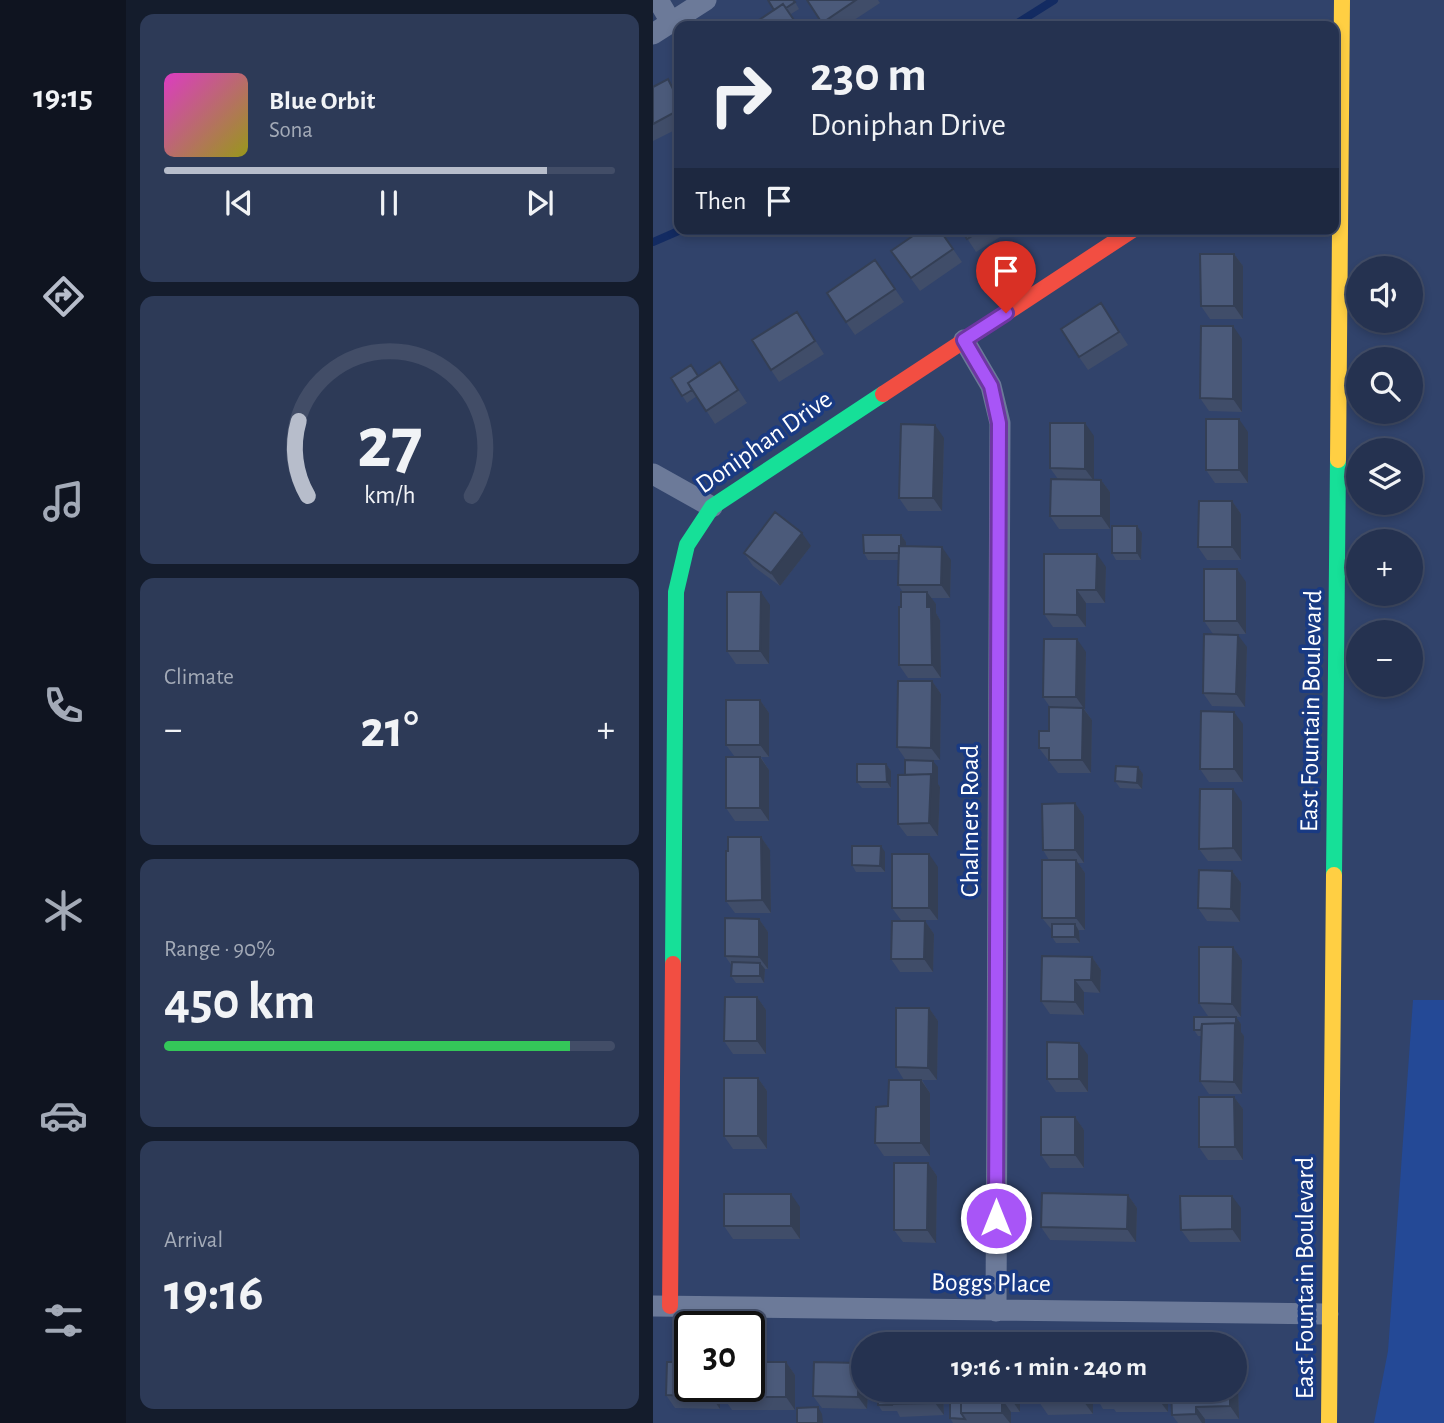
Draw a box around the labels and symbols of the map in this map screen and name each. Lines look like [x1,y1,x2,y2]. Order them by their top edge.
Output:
pin [976,241,1036,313]
street label: Doniphan Drive [691,386,837,498]
street label: East Fountain Boulevard [1296,590,1326,832]
street label: Chalmers Road [957,745,983,897]
street label: East Fountain Boulevard [1292,1157,1318,1399]
position arrow [959,1181,1033,1255]
street label: Boggs Place [931,1269,1051,1297]
speed limit sign: 30 [674,1311,765,1402]

